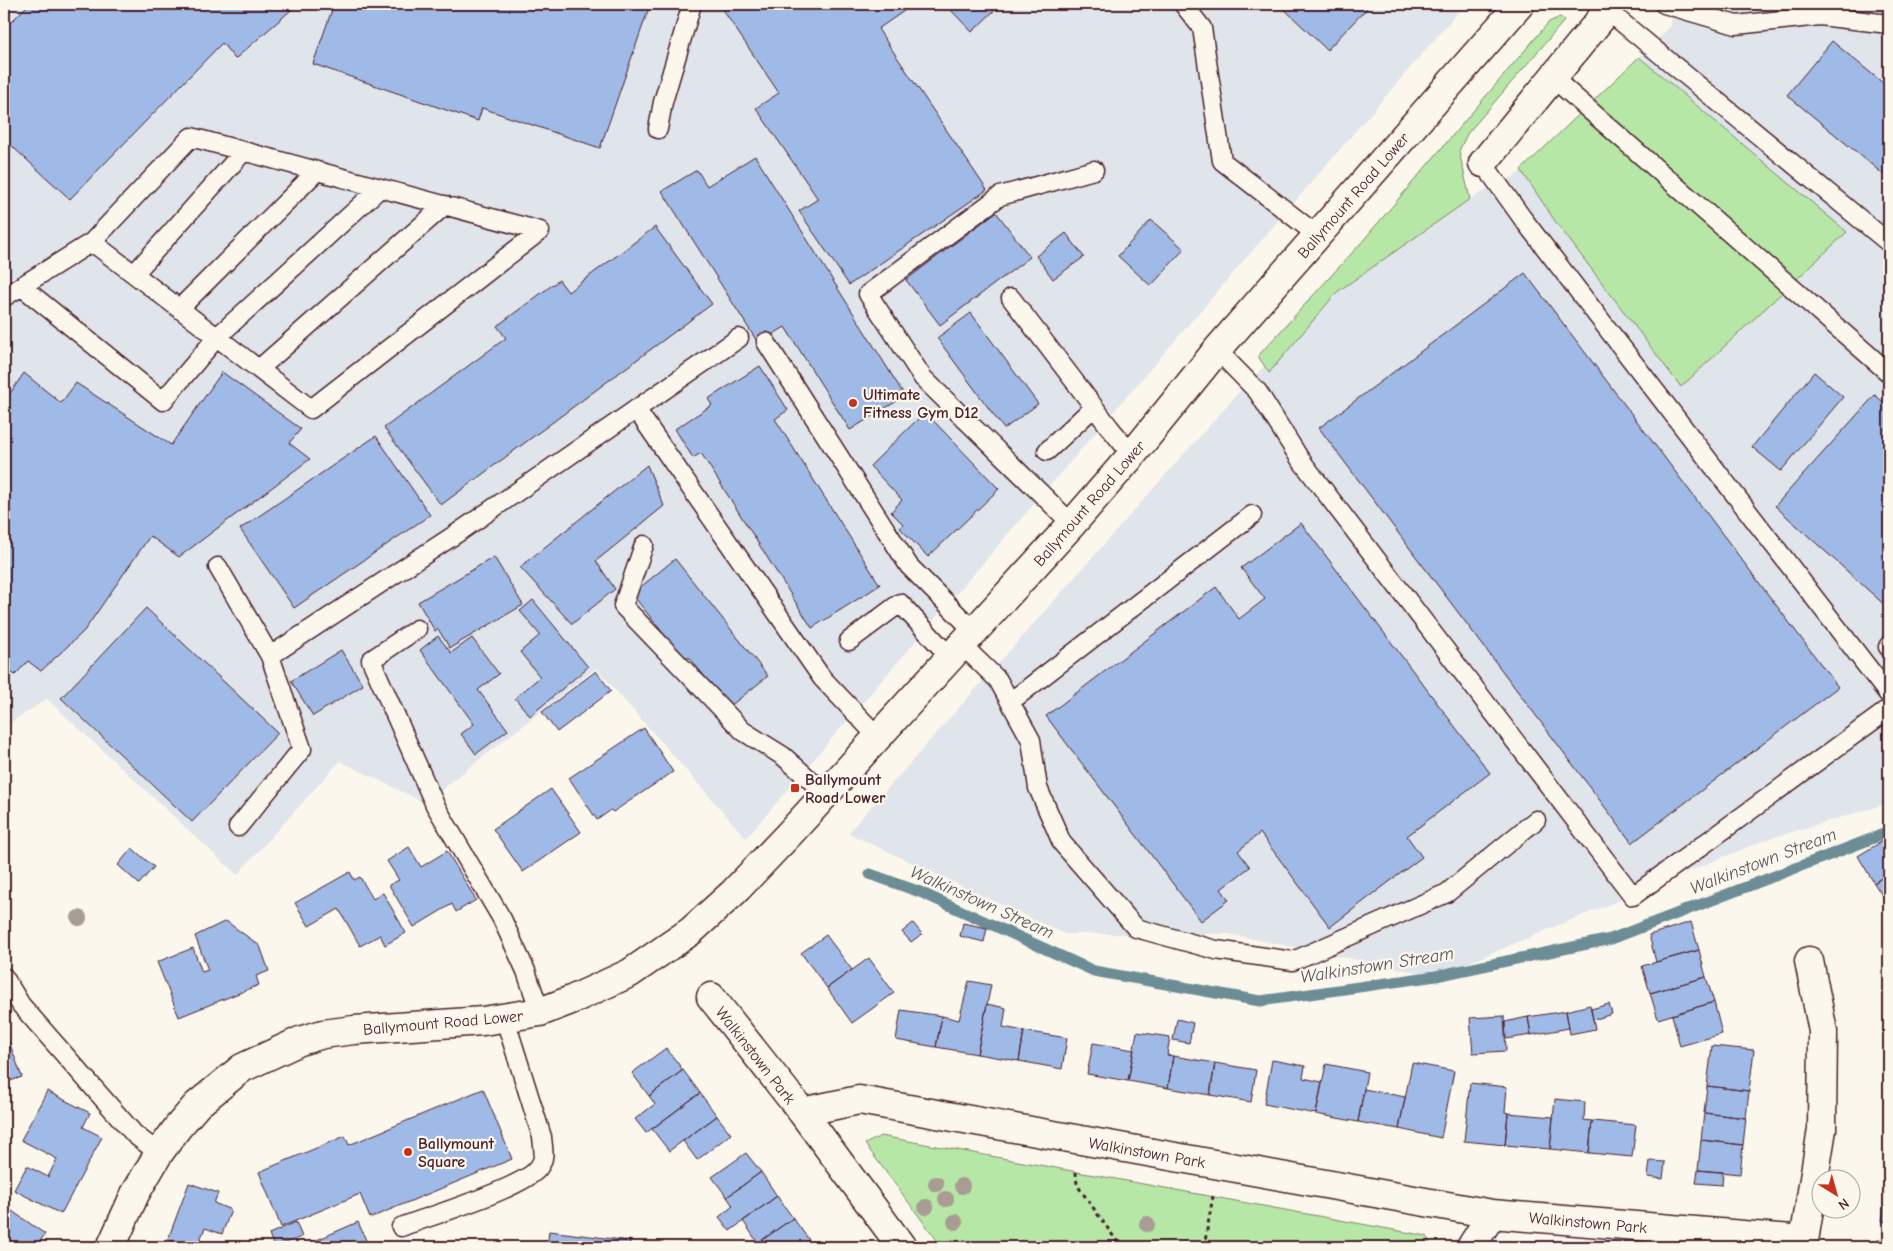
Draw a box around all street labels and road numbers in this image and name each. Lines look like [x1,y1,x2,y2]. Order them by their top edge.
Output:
street label: Ballymount Road Lower [1294,129,1414,262]
street label: Ballymount Road Lower [1030,437,1150,570]
street label: Walkinstown Park [712,1003,799,1108]
street label: Ballymount Road Lower [362,1007,524,1039]
street label: Walkinstown Park [1087,1134,1207,1172]
street label: Walkinstown Park [1528,1209,1648,1237]

